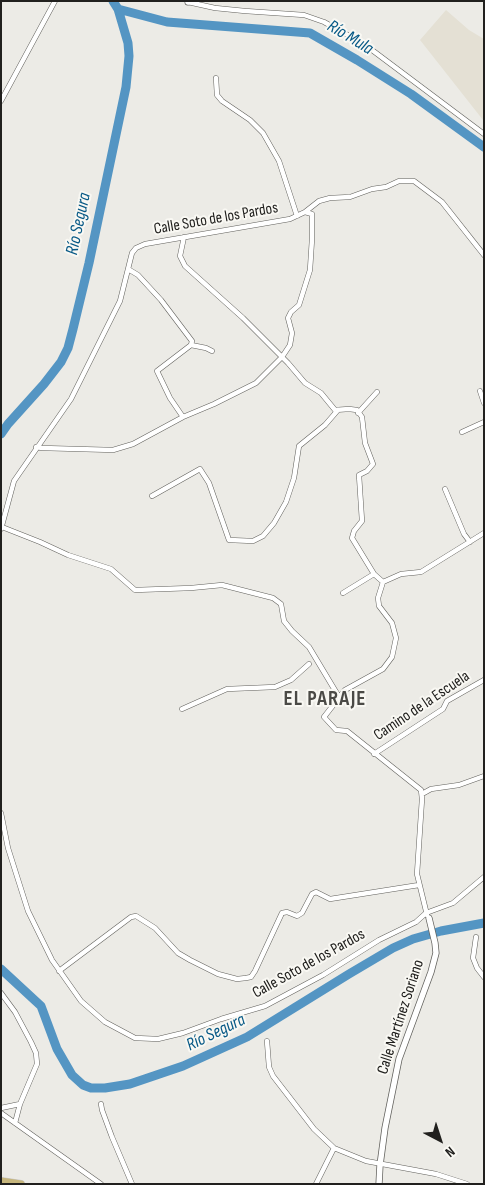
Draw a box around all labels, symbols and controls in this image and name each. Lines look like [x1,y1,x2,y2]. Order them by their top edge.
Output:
water label: Río Mula [323,16,377,60]
water label: Río Segura [62,191,96,257]
street label: Calle Soto de los Pardos [152,199,280,239]
street label: Camino de la Escuela [371,667,473,745]
district label: EL PARAJE [282,687,368,713]
street label: Calle Soto de los Pardos [249,925,369,1003]
street label: Calle Martínez Soriano [373,957,429,1077]
water label: Río Segura [183,1010,249,1056]
north arrow [415,1115,465,1165]
text: N [442,1143,458,1161]

